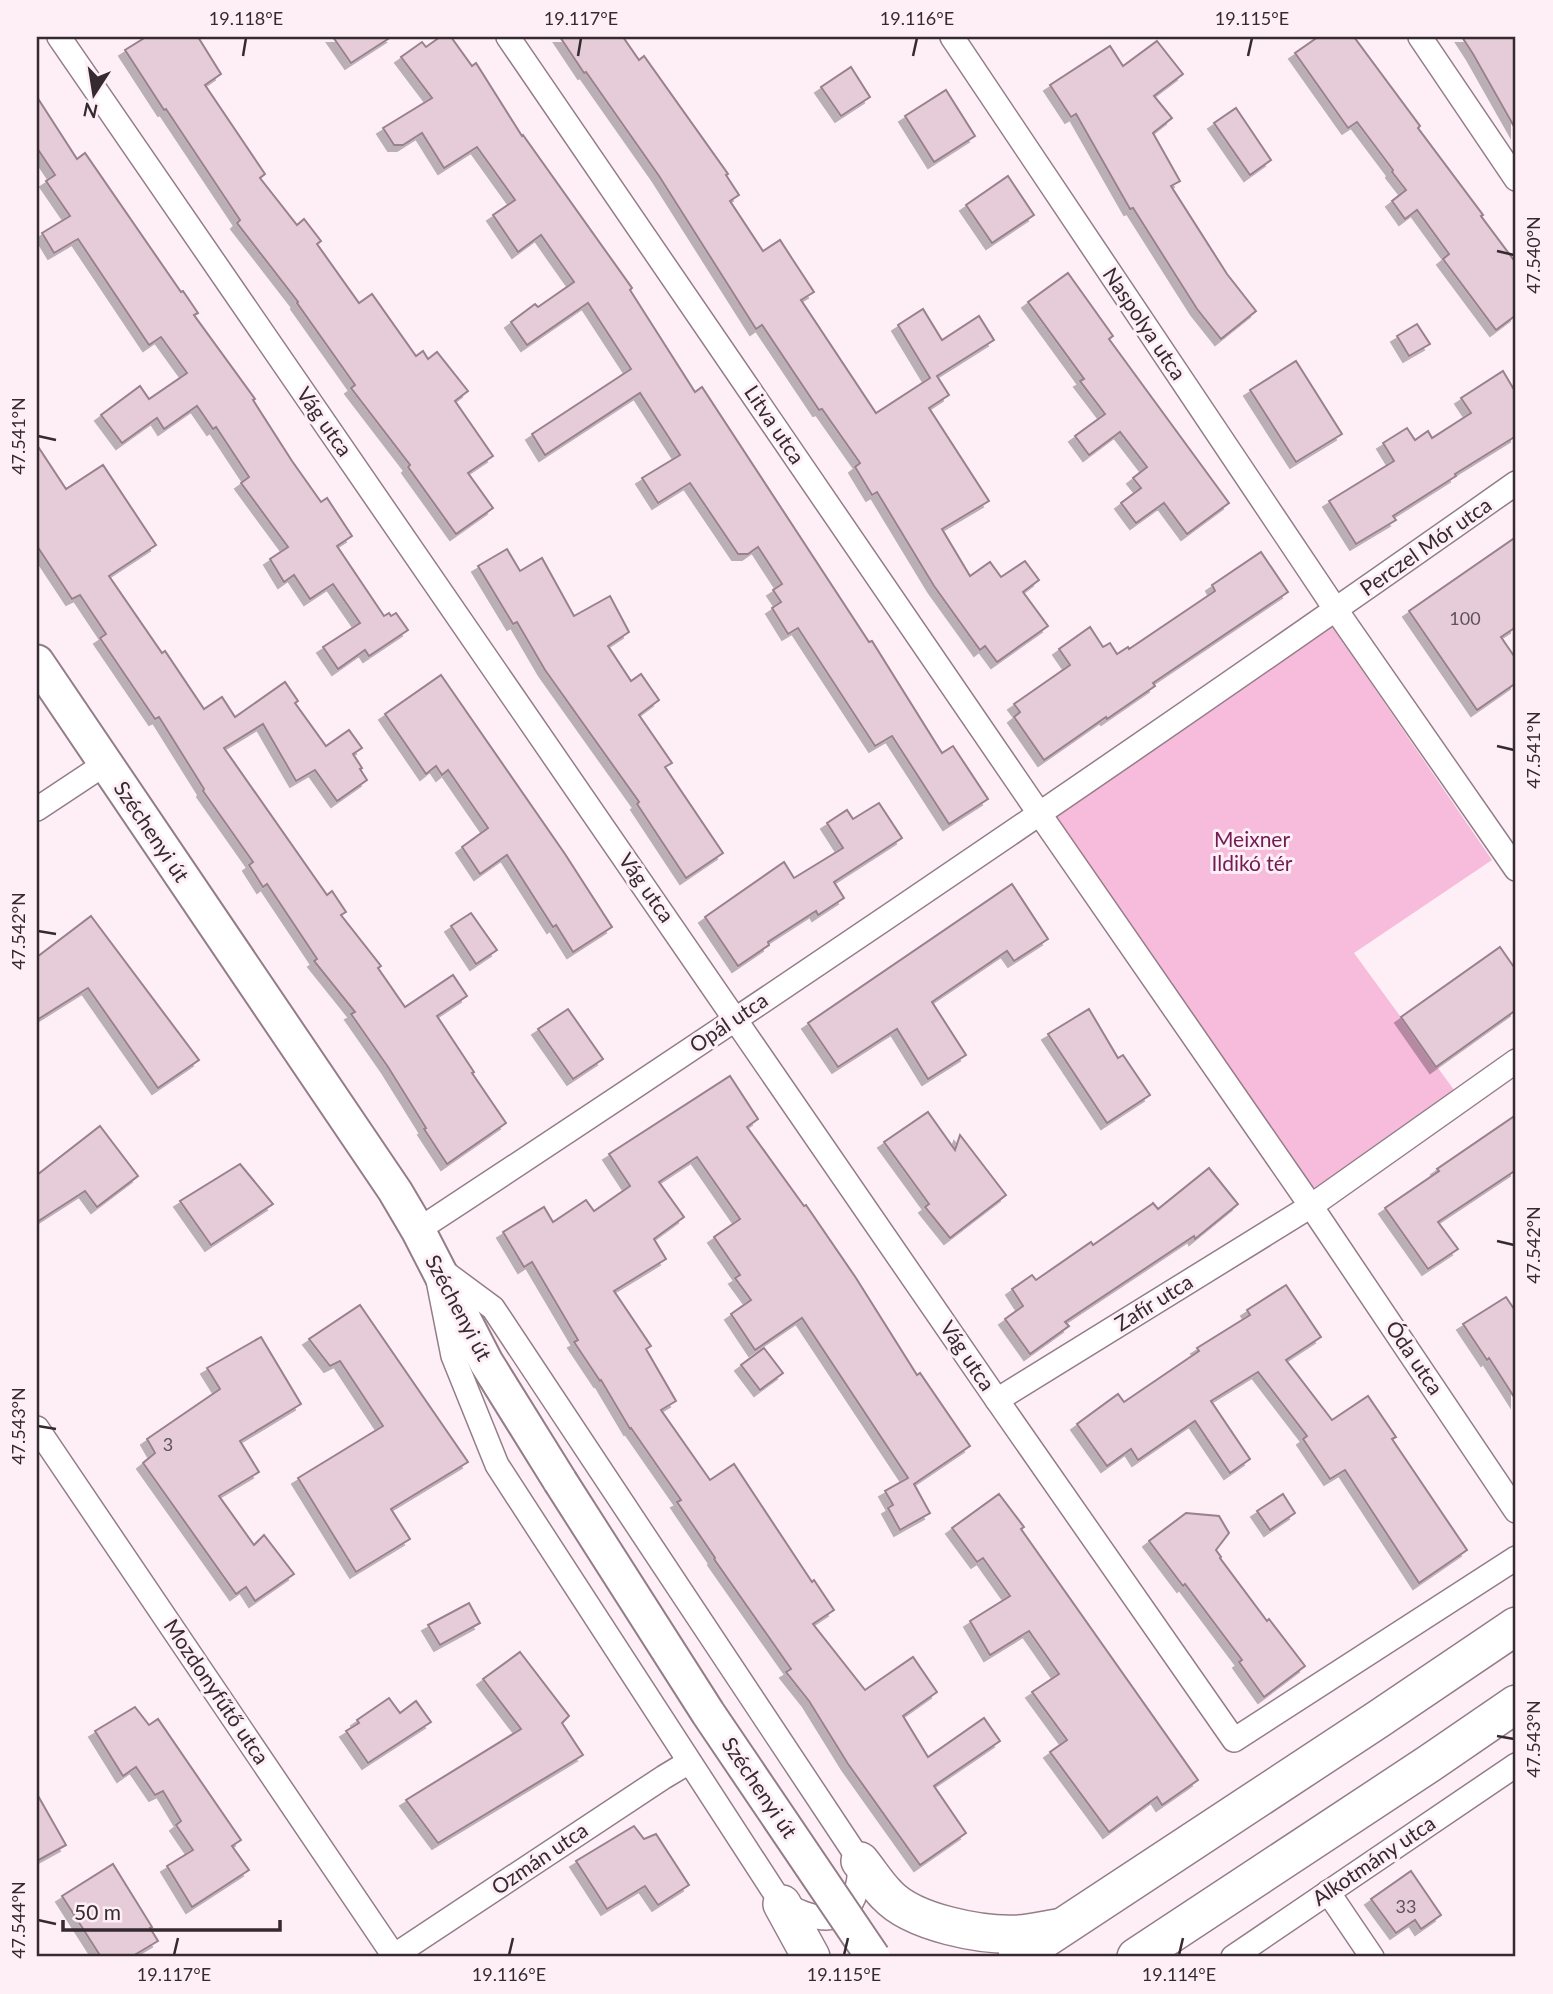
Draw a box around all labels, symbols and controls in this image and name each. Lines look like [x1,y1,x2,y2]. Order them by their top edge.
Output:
text: 19.118°E [209,7,283,29]
text: 19.117°E [544,7,618,29]
text: 19.116°E [880,7,954,29]
text: 19.115°E [1215,7,1289,29]
north arrow [60,60,130,130]
text: N [81,98,100,124]
text: 47.540°N [1522,216,1544,294]
street label: Naspolya utca [1099,262,1192,384]
street label: Litva utca [740,380,811,468]
street label: Vág utca [292,382,358,461]
text: 47.541°N [7,397,29,475]
street label: Perczel Mór utca [1355,491,1496,600]
house number: 100 [1449,607,1481,629]
text: 47.541°N [1522,711,1544,789]
street label: Széchenyi út [109,776,195,887]
park label: Meixner Ildikó tér [1211,826,1293,875]
street label: Vág utca [614,848,680,927]
text: 47.542°N [7,892,29,970]
street label: Opál utca [684,987,772,1057]
text: 47.542°N [1522,1206,1544,1284]
street label: Széchenyi út [421,1250,498,1365]
street label: Zafír utca [1110,1268,1197,1335]
street label: Vág utca [936,1315,1001,1395]
street label: Óda utca [1381,1315,1449,1399]
text: 47.543°N [7,1387,29,1465]
house number: 3 [163,1433,173,1455]
street label: Mozdonyfűtő utca [159,1614,275,1768]
text: 47.543°N [1522,1700,1544,1778]
street label: Széchenyi út [717,1732,803,1843]
street label: Alkotmány utca [1307,1809,1439,1910]
street label: Ozmán utca [486,1816,592,1899]
text: 47.544°N [7,1881,29,1959]
scale bar [63,1889,280,1933]
house number: 33 [1396,1895,1416,1917]
text: 50 m [74,1899,121,1924]
text: 19.117°E [137,1963,211,1985]
text: 19.116°E [472,1963,546,1985]
text: 19.115°E [807,1963,881,1985]
text: 19.114°E [1142,1963,1216,1985]

